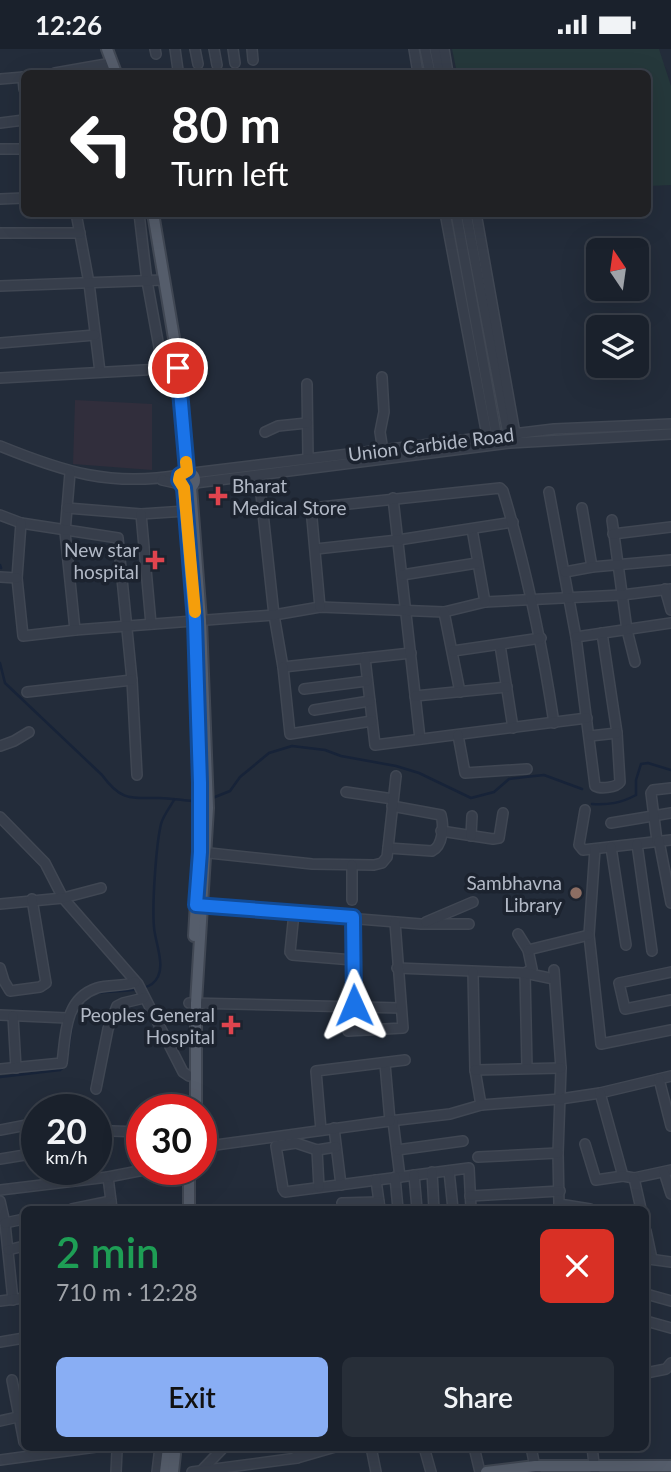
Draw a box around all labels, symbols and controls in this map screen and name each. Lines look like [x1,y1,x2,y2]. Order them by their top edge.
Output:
text: 12:26 [35,9,102,41]
text: 80 m [171,95,281,153]
icon: left [56,98,147,189]
text: Turn left [171,154,288,193]
north arrow [586,238,649,301]
map controls [586,238,649,378]
button: layers [586,315,649,378]
pin [148,338,208,398]
icon: arrive [159,349,197,387]
street label: Union Carbide Road [347,422,515,466]
place label: Bharat Medical Store [232,474,346,519]
marker: Bharat Medical Store [210,488,226,504]
place label: New star hospital [64,538,139,583]
marker: New star hospital [145,550,165,570]
place label: Sambhavna Library [466,871,562,916]
marker: Sambhavna Library [568,885,584,901]
position arrow [317,968,391,1042]
place label: Peoples General Hospital [80,1003,215,1048]
marker: Peoples General Hospital [221,1015,241,1035]
speed limit sign: 30 [126,1094,217,1185]
text: 20 [46,1109,87,1151]
text: km/h [45,1146,88,1168]
text: 2 min [56,1227,160,1277]
button: close [540,1229,614,1303]
text: 710 m · 12:28 [56,1278,198,1306]
button: Exit [56,1357,328,1437]
button: Share [342,1357,614,1437]

